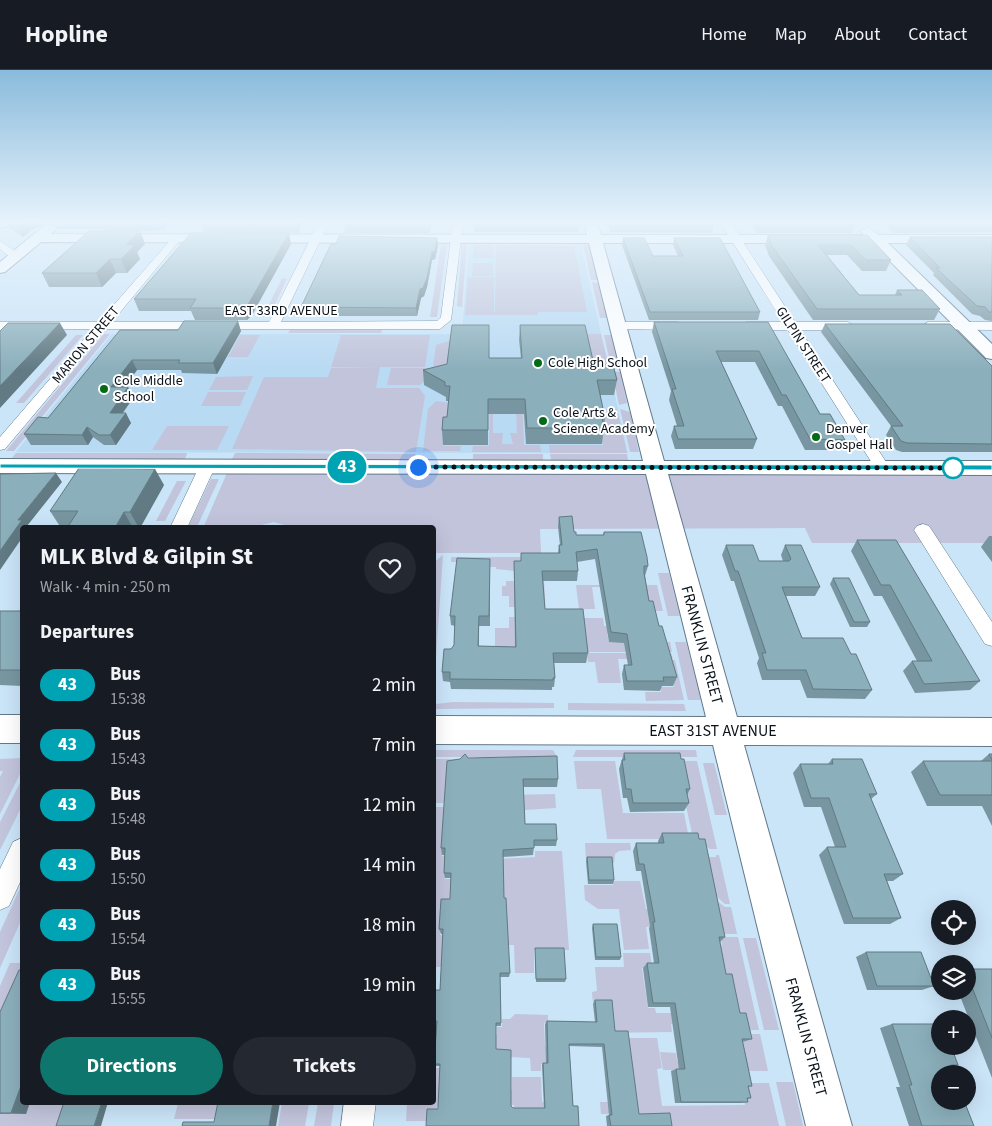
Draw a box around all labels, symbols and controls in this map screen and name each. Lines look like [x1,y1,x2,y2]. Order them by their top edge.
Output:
text: Hopline [25,17,108,52]
text: Home [701,22,747,47]
text: Map [775,22,807,47]
text: About [835,22,880,47]
text: Contact [908,22,967,47]
street label: EAST 33RD AVENUE [224,301,338,321]
street label: MARION STREET [48,302,125,388]
street label: GILPIN STREET [771,303,835,388]
place label: Cole High School [548,353,648,373]
marker: Cole High School [532,357,544,369]
place label: Cole Middle School [114,371,183,407]
marker: Cole Middle School [98,383,110,395]
place label: Cole Arts & Science Academy [553,403,655,439]
marker: Cole Arts & Science Academy [537,415,549,427]
place label: Denver Gospel Hall [826,419,893,455]
marker: Denver Gospel Hall [810,431,822,443]
line badge: 43 [324,451,370,483]
text: 43 [337,454,357,479]
your location [406,455,431,480]
unlabelled marker [942,457,964,479]
text: MLK Blvd & Gilpin St [40,539,253,574]
button: heart [364,542,416,594]
text: Walk · 4 min · 250 m [40,576,171,598]
street label: FRANKLIN STREET [676,583,729,707]
text: Departures [40,619,134,646]
text: Bus [110,661,141,688]
text: 43 [58,672,77,697]
text: 2 min [372,672,416,699]
text: 15:38 [110,688,146,710]
street label: EAST 31ST AVENUE [649,720,777,742]
text: Bus [110,721,141,748]
text: 43 [58,732,77,757]
text: 7 min [372,732,416,759]
text: 15:43 [110,748,146,770]
text: Bus [110,781,141,808]
text: 43 [58,792,77,817]
text: 12 min [362,792,416,819]
text: 15:48 [110,808,146,830]
text: Bus [110,841,141,868]
text: 43 [58,852,77,877]
text: 14 min [362,852,416,879]
text: 15:50 [110,868,146,890]
map controls [931,900,976,1110]
button: locate [931,900,976,945]
text: Bus [110,901,141,928]
text: 43 [58,912,77,937]
text: 18 min [362,912,416,939]
text: 15:54 [110,928,146,950]
button: layers [931,955,976,1000]
text: Bus [110,961,141,988]
text: 43 [58,972,77,997]
text: 19 min [362,972,416,999]
street label: FRANKLIN STREET [780,975,833,1099]
text: 15:55 [110,988,146,1010]
button: + [931,1010,976,1055]
button: Directions [40,1037,223,1095]
button: Tickets [233,1037,416,1095]
button: − [931,1065,976,1110]

